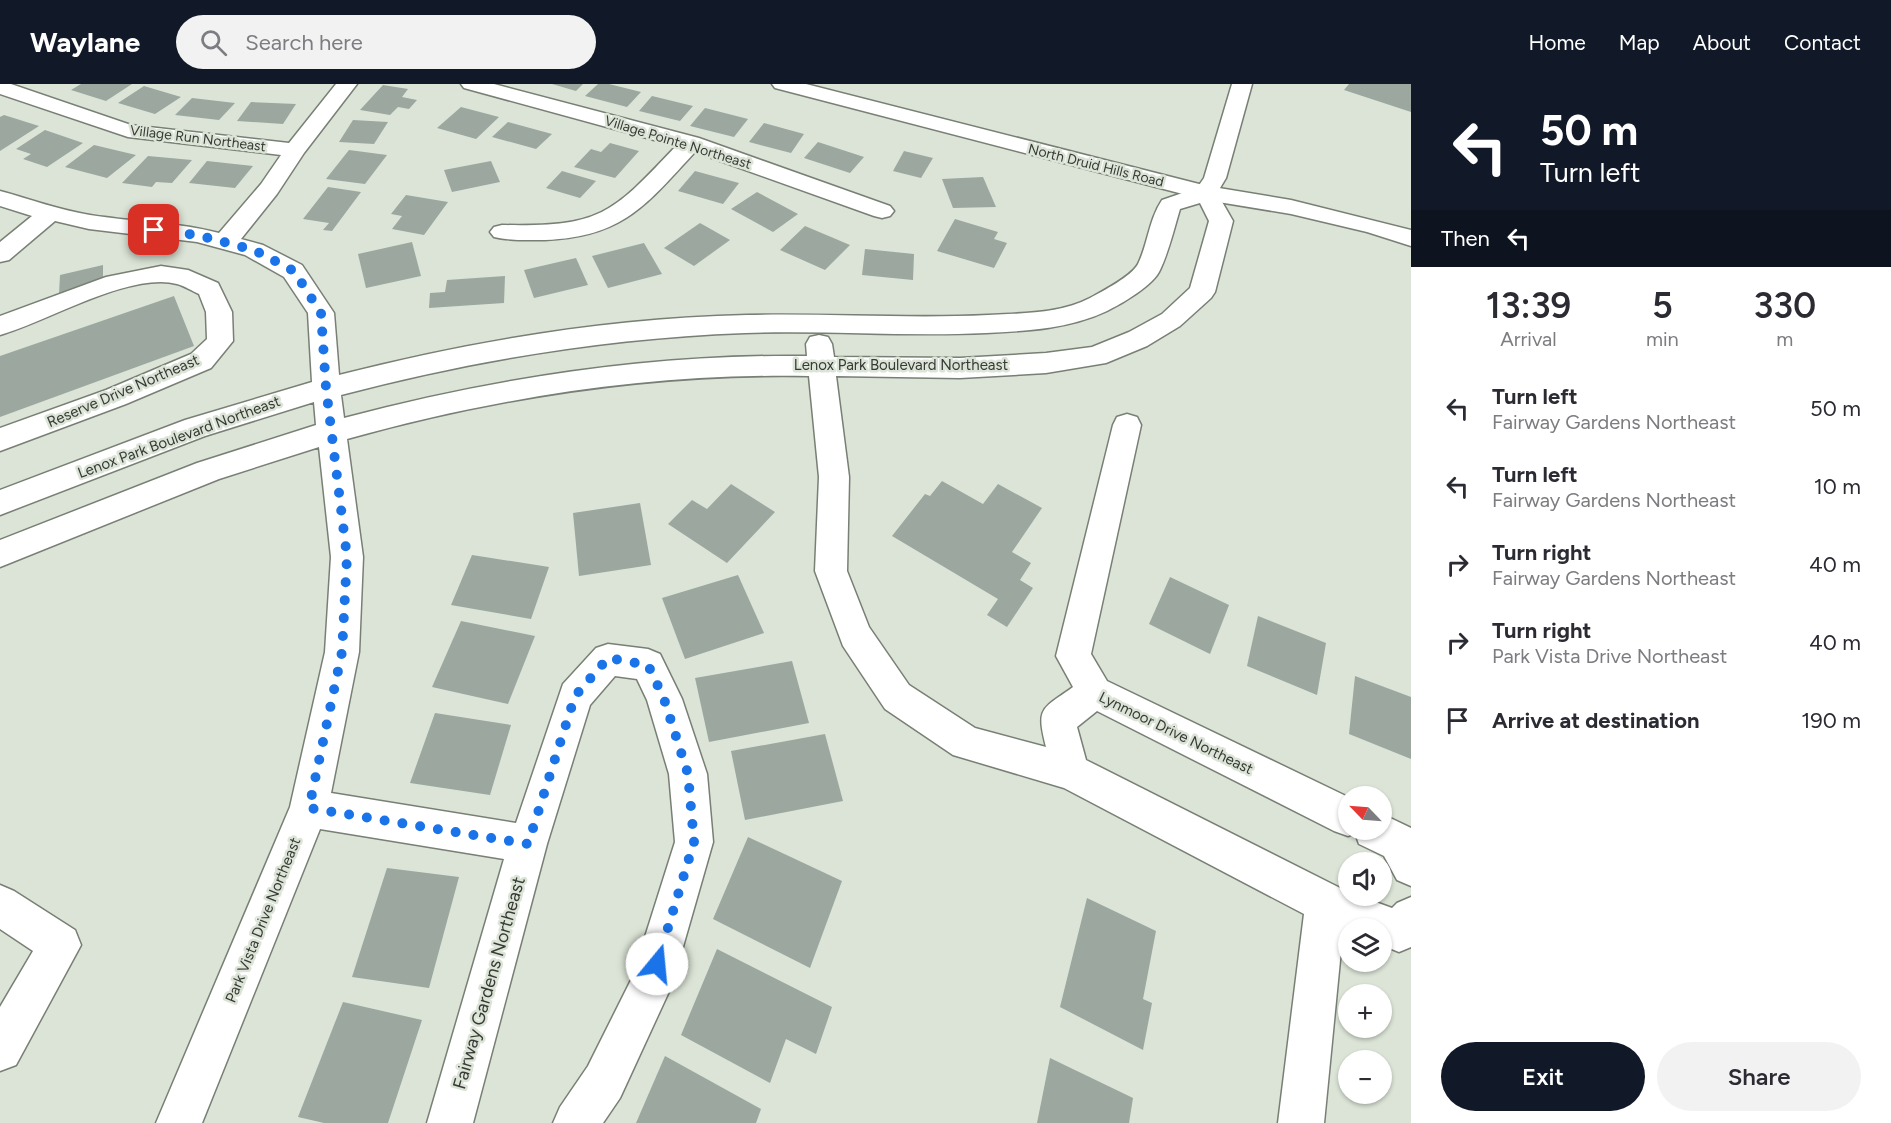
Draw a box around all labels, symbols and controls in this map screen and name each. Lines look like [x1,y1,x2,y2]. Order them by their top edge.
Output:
search box [176,15,596,69]
text: Waylane [30,25,140,59]
icon: search [197,26,230,59]
text: Search here [245,29,363,56]
text: Home [1529,30,1586,55]
text: Map [1619,30,1660,55]
text: About [1693,30,1751,55]
text: Contact [1784,30,1861,55]
text: 50 m [1540,105,1638,156]
icon: left [1441,108,1519,186]
street label: Village Pointe Northeast [602,112,753,173]
street label: Village Run Northeast [129,122,267,155]
street label: North Druid Hills Road [1026,140,1166,191]
text: Turn left [1540,156,1640,189]
pin [128,204,179,255]
icon: arrive [137,213,170,246]
icon: left [1502,222,1535,255]
text: Then [1441,225,1490,252]
text: 13:39 [1486,284,1571,327]
text: 5 [1652,284,1673,327]
text: 330 [1753,284,1816,327]
text: Arrival [1500,327,1557,351]
text: min [1646,327,1679,351]
text: m [1776,327,1793,351]
street label: Reserve Drive Northeast [44,351,202,431]
street label: Lenox Park Boulevard Northeast [794,356,1008,374]
text: Turn left [1492,383,1578,410]
street label: Lenox Park Boulevard Northeast [75,392,283,482]
icon: left [1441,392,1474,425]
text: 50 m [1810,395,1861,422]
text: Fairway Gardens Northeast [1492,410,1736,434]
text: Turn left [1492,461,1578,488]
icon: left [1441,470,1474,503]
text: 10 m [1814,473,1861,500]
text: Fairway Gardens Northeast [1492,488,1736,512]
text: Turn right [1492,539,1591,566]
icon: right [1441,548,1474,581]
text: 40 m [1809,551,1861,578]
text: Fairway Gardens Northeast [1492,566,1736,590]
text: Turn right [1492,617,1591,644]
icon: right [1441,626,1474,659]
text: 40 m [1809,629,1861,656]
text: Park Vista Drive Northeast [1492,644,1727,668]
street label: Lynmoor Drive Northeast [1096,688,1256,778]
icon: arrive [1441,704,1474,737]
text: Arrive at destination [1492,707,1700,734]
text: 190 m [1801,707,1861,734]
north arrow [1338,786,1392,840]
map controls [1338,786,1392,1104]
street label: Park Vista Drive Northeast [222,835,305,1005]
button: sound [1338,852,1392,906]
street label: Fairway Gardens Northeast [448,874,530,1092]
button: layers [1338,918,1392,972]
position arrow [625,932,689,996]
button: + [1338,984,1392,1038]
button: Exit [1441,1042,1645,1111]
button: Share [1657,1042,1861,1111]
button: − [1338,1050,1392,1104]

